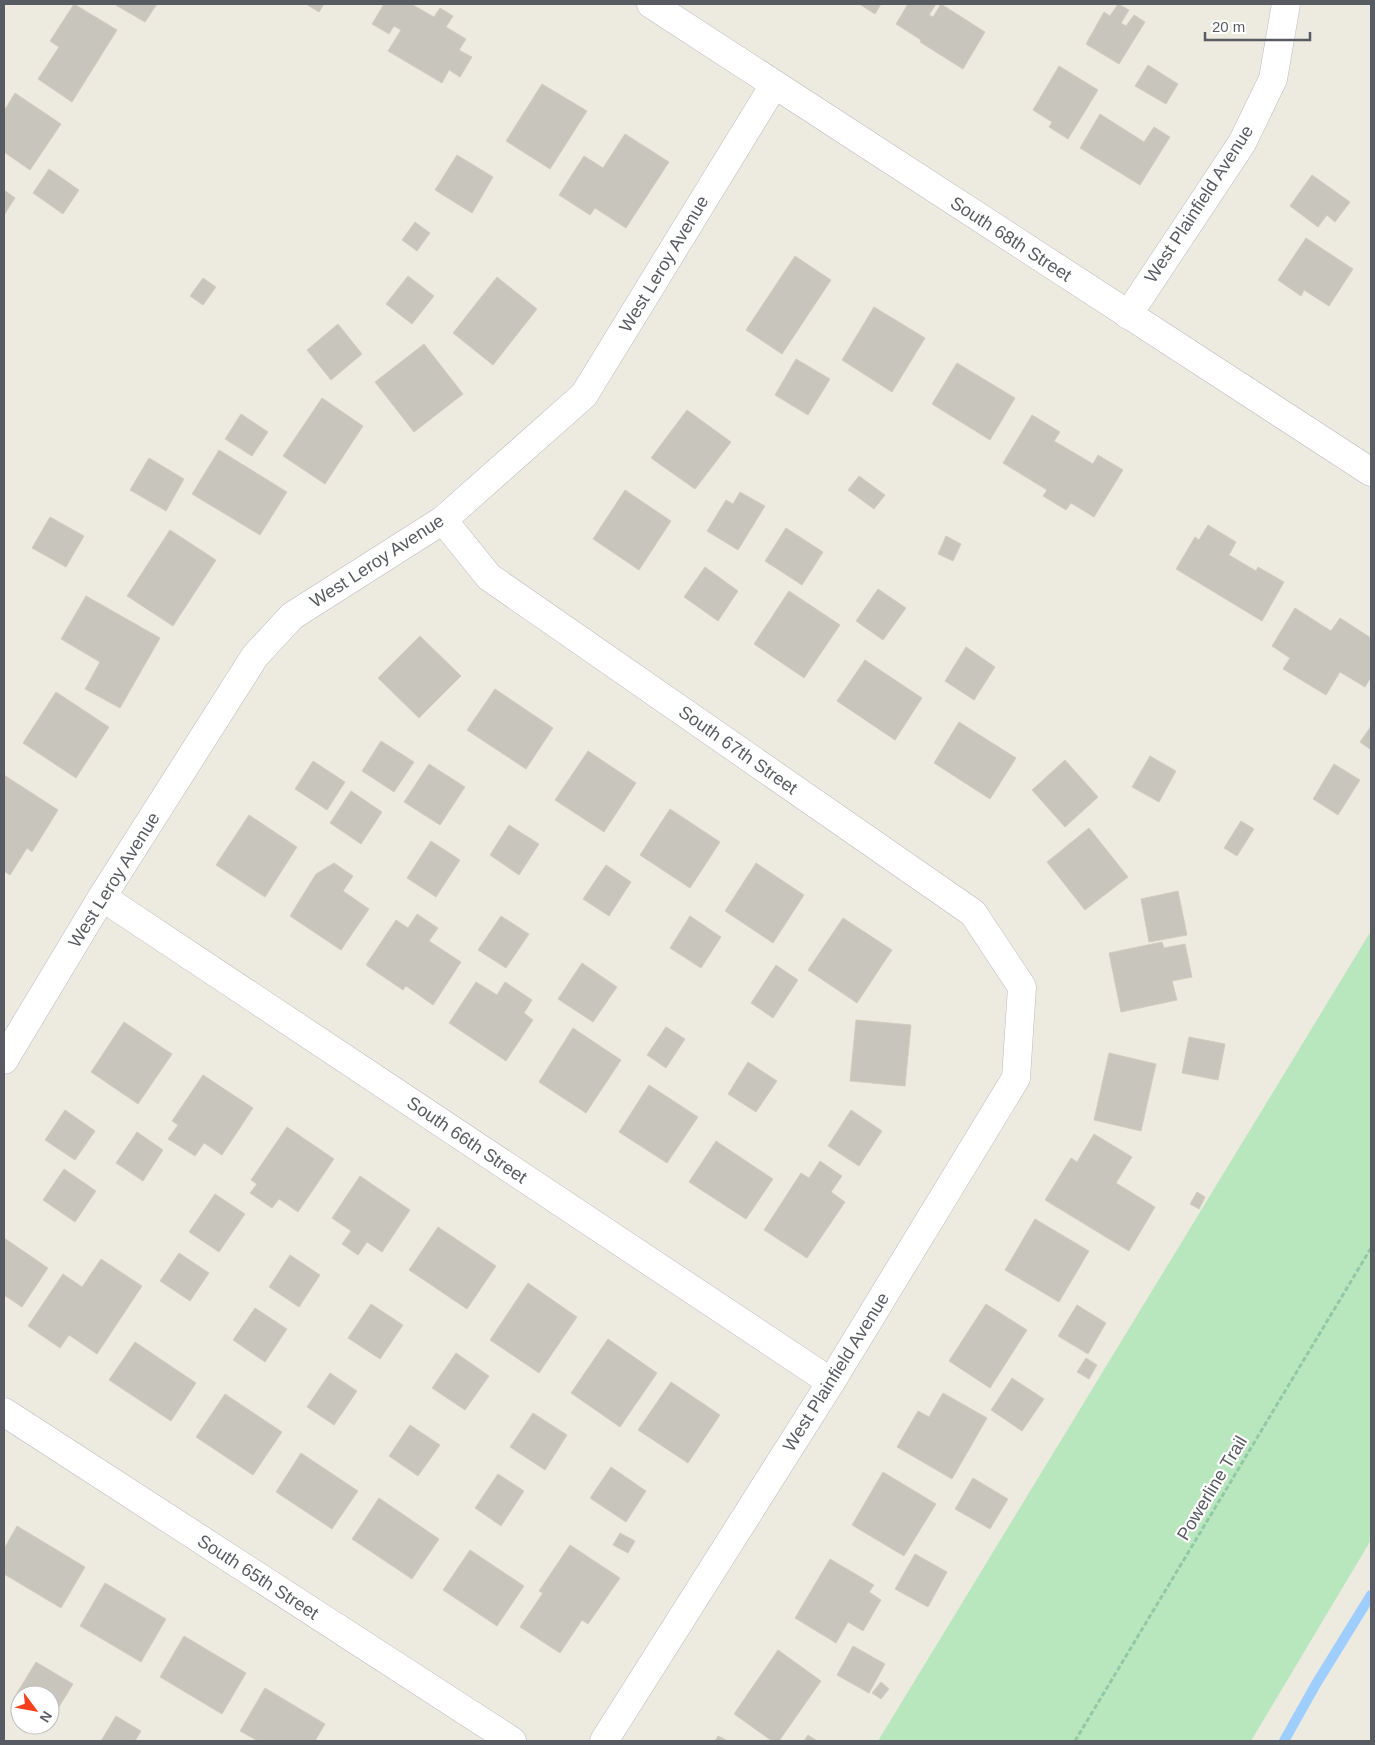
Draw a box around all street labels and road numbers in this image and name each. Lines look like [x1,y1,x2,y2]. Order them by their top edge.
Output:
street label: West Plainfield Avenue [1141,122,1257,286]
street label: West Leroy Avenue [615,192,713,336]
street label: South 68th Street [947,192,1075,286]
street label: West Leroy Avenue [306,510,448,612]
street label: South 67th Street [675,702,801,798]
street label: West Leroy Avenue [64,809,164,951]
street label: South 66th Street [403,1093,531,1187]
street label: West Plainfield Avenue [779,1289,893,1455]
street label: Powerline Trail [1173,1432,1251,1544]
street label: South 65th Street [194,1530,322,1624]

